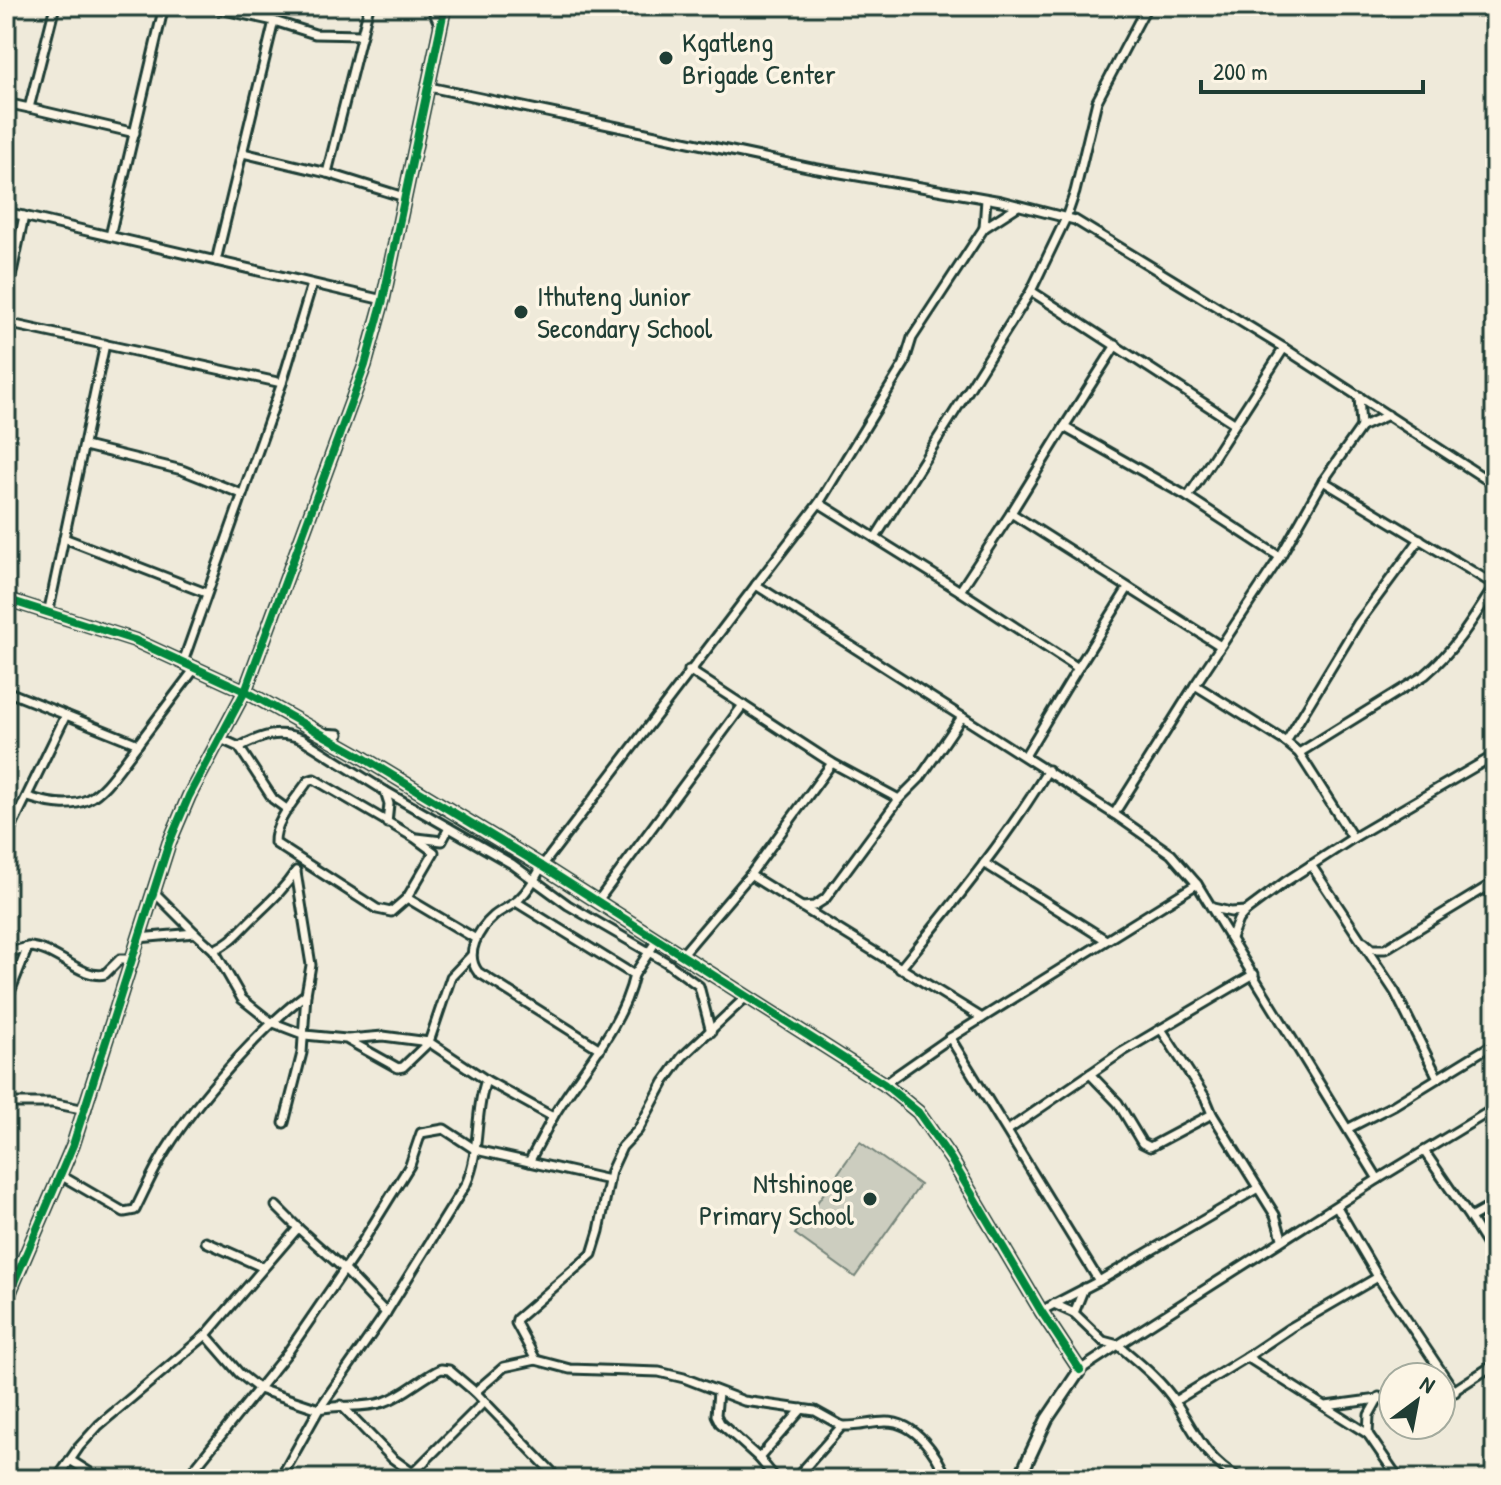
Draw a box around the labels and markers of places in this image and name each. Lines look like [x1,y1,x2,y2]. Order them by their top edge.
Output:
place label: Kgatleng Brigade Center [682,23,836,93]
marker: Kgatleng Brigade Center [657,49,675,67]
place label: Ithuteng Junior Secondary School [537,277,713,347]
marker: Ithuteng Junior Secondary School [512,303,530,321]
place label: Ntshinoge Primary School [699,1164,855,1234]
marker: Ntshinoge Primary School [861,1190,879,1208]

